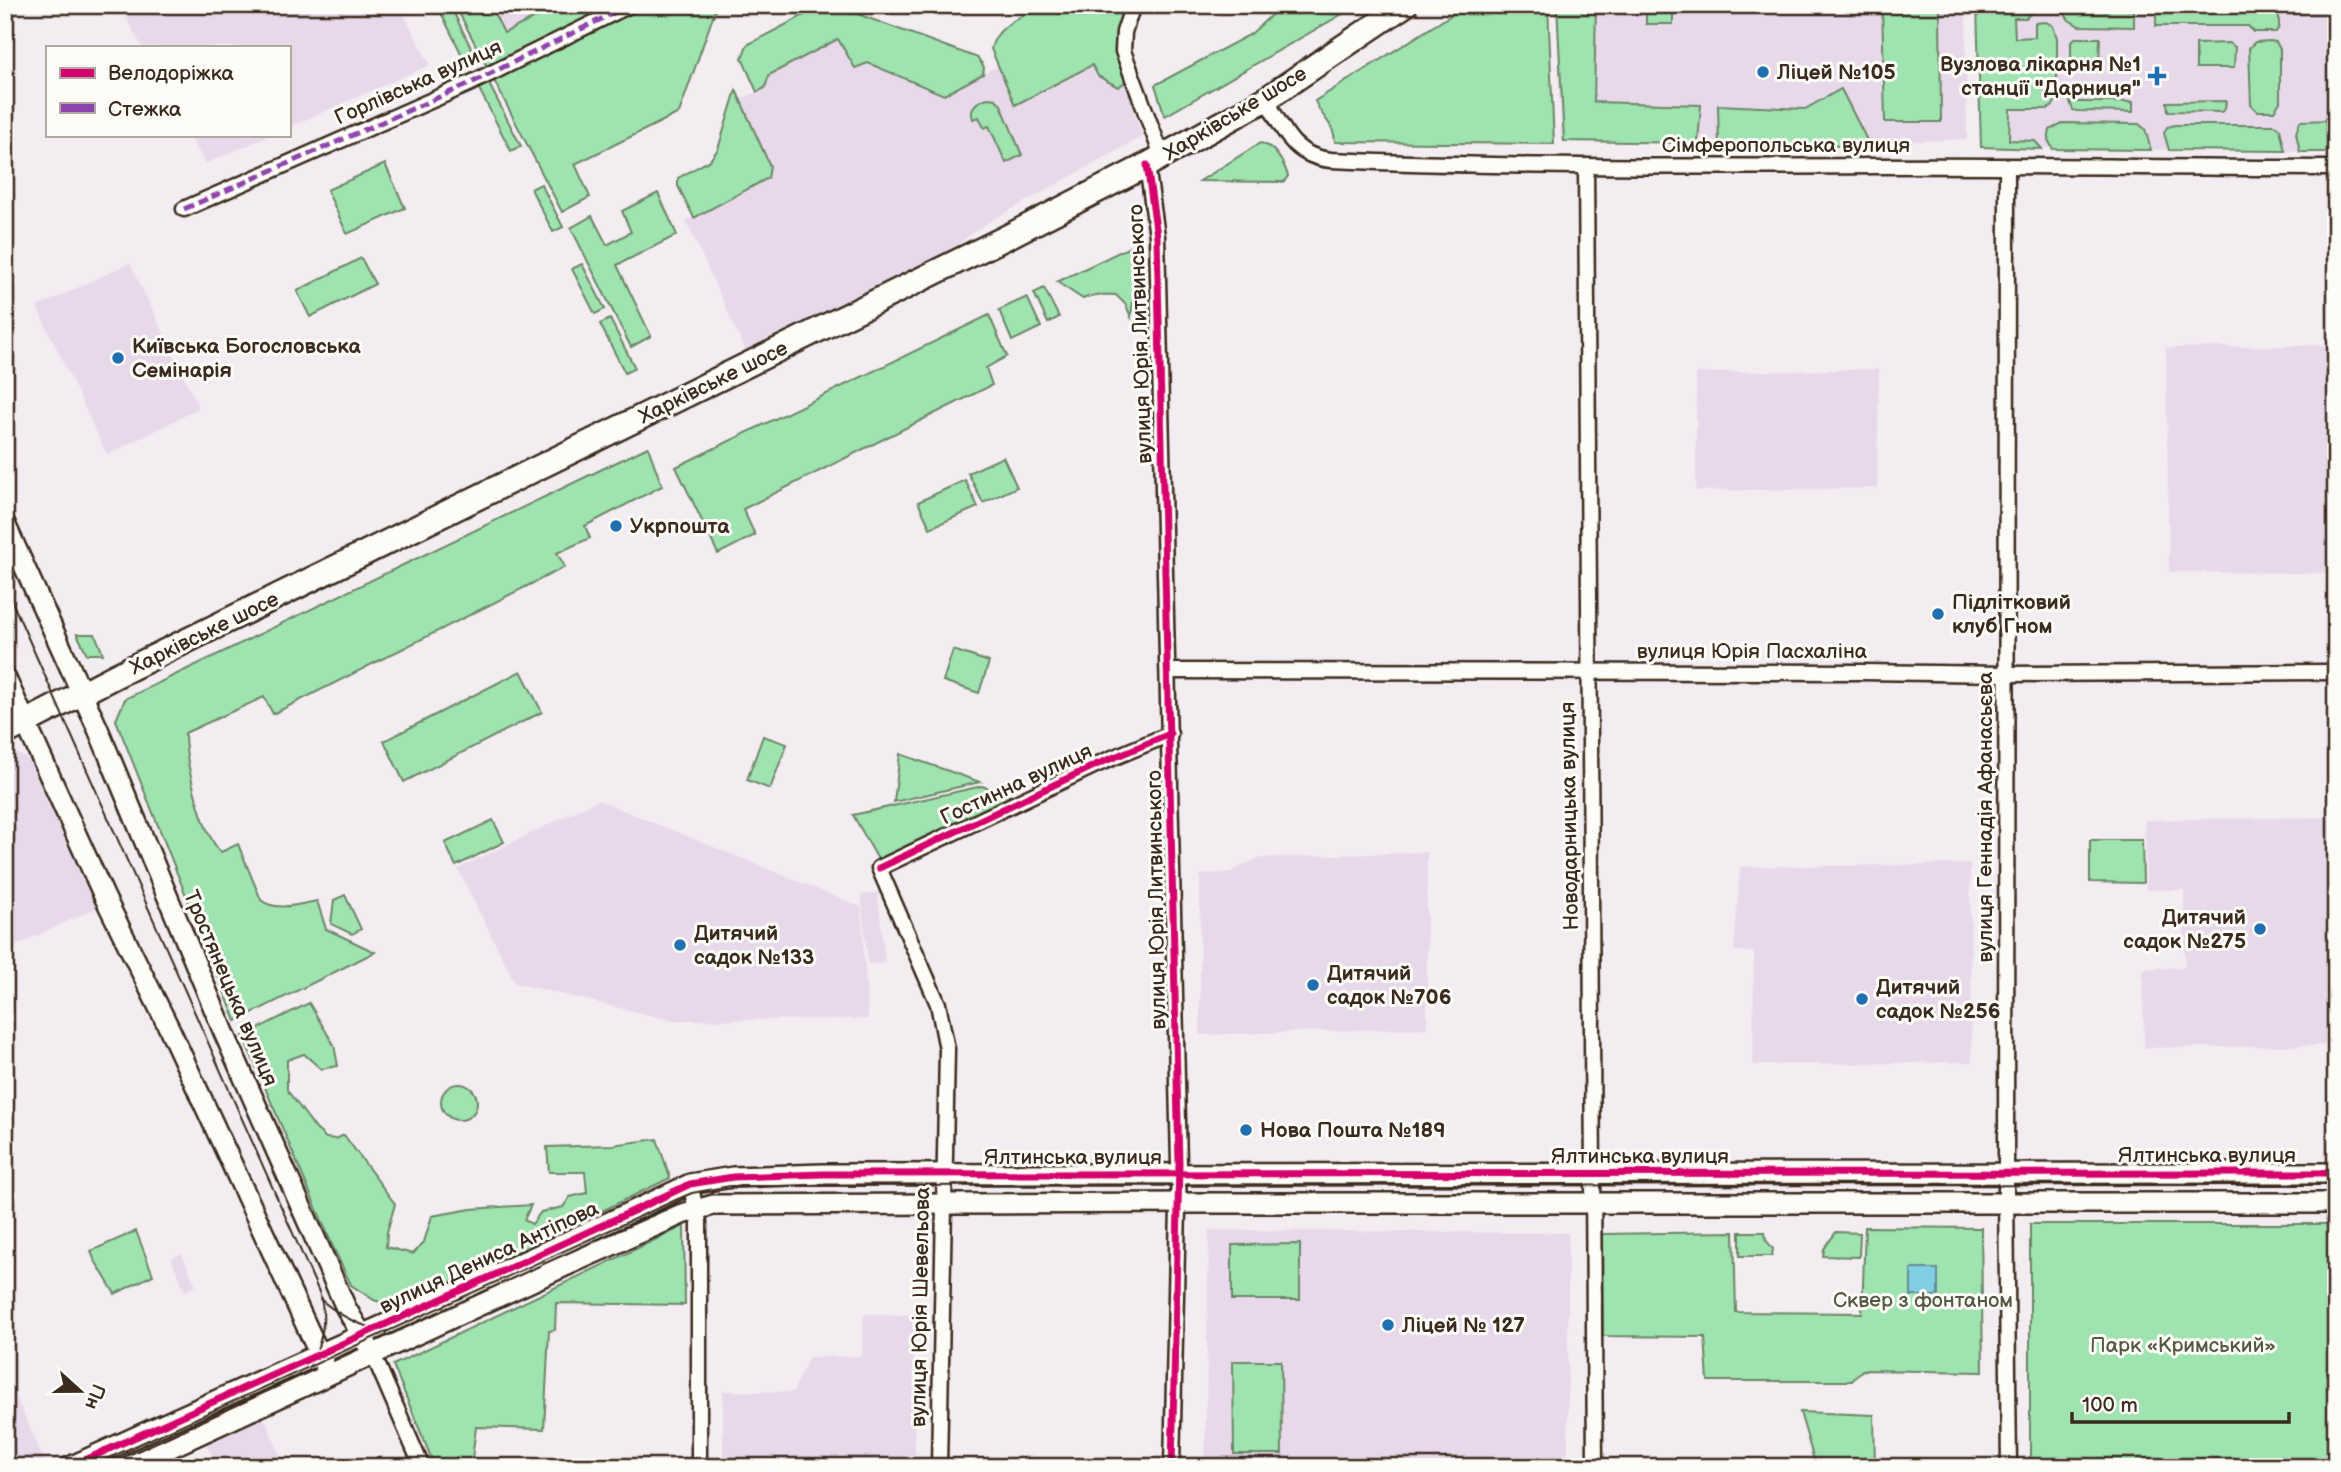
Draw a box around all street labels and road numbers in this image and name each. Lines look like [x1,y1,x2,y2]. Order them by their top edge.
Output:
street label: Горлівська вулиця [331,34,506,131]
street label: Харківське шосе [1159,61,1312,166]
street label: Сімферопольська вулиця [1662,133,1910,158]
street label: вулиця Юрія Литвинського [1123,204,1158,464]
street label: Харківське шосе [635,335,792,429]
street label: Харківське шосе [126,586,283,680]
street label: вулиця Юрія Пасхаліна [1637,639,1868,664]
street label: вулиця Геннадія Афанасьєва [1973,671,1998,962]
street label: Новодарницька вулиця [1555,702,1584,930]
street label: Гостинна вулиця [936,738,1096,831]
street label: вулиця Юрія Литвинського [1142,770,1171,1030]
street label: Тростянецька вулиця [178,887,283,1090]
street label: Ялтинська вулиця [2118,1143,2296,1168]
street label: Ялтинська вулиця [1551,1144,1729,1169]
street label: Ялтинська вулиця [984,1145,1162,1170]
street label: вулиця Юрія Шевельова [906,1186,935,1427]
street label: вулиця Дениса Антіпова [376,1195,603,1319]

